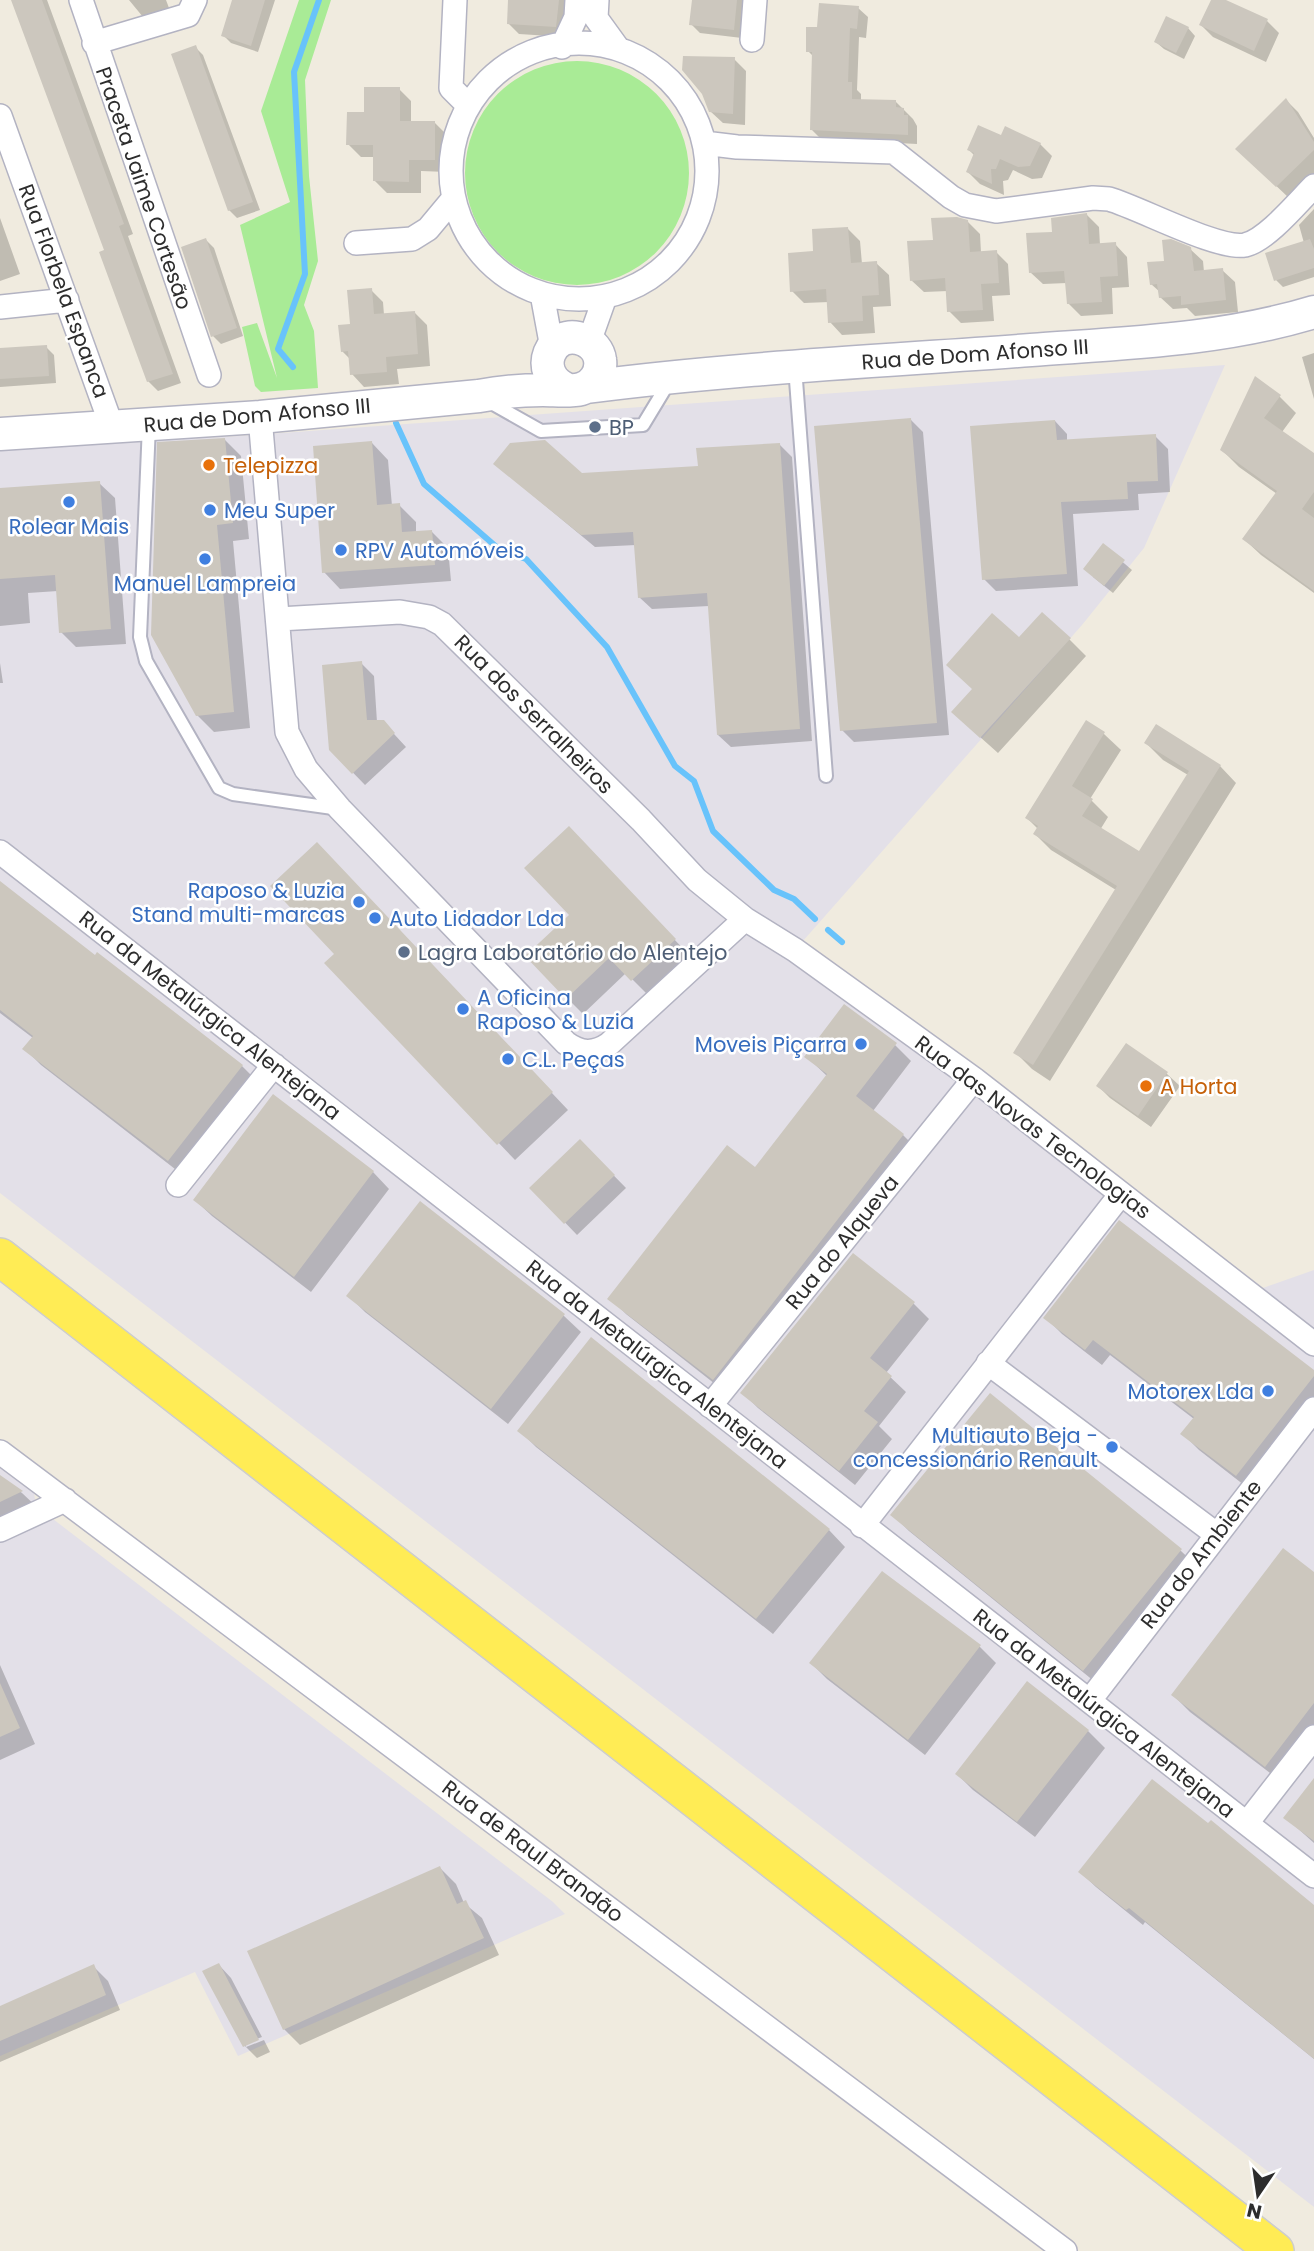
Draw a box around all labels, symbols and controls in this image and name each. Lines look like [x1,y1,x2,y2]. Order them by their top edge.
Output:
street label: Praceta Jaime Cortesão [89,63,199,313]
street label: Rua Florbela Espanca [12,180,116,402]
street label: Rua de Dom Afonso III [860,332,1090,376]
street label: Rua de Dom Afonso III [142,391,372,439]
place label: BP [609,413,634,442]
marker: BP [587,419,603,435]
place label: Telepizza [223,451,318,480]
marker: Telepizza [201,457,217,473]
marker: Rolear Mais [61,494,77,510]
place label: Meu Super [224,496,335,525]
marker: Meu Super [202,502,218,518]
place label: Rolear Mais [9,512,129,541]
place label: RPV Automóveis [355,536,524,565]
marker: RPV Automóveis [333,542,349,558]
marker: Manuel Lampreia [197,551,213,567]
place label: Manuel Lampreia [114,569,296,598]
street label: Rua dos Serralheiros [448,628,620,800]
place label: Raposo & Luzia Stand multi-marcas [131,876,345,929]
marker: Raposo & Luzia Stand multi-marcas [351,894,367,910]
street label: Rua da Metalúrgica Alentejana [73,904,347,1126]
place label: Auto Lidador Lda [389,904,564,933]
marker: Auto Lidador Lda [367,910,383,926]
place label: Lagra Laboratório do Alentejo [418,938,728,967]
marker: Lagra Laboratório do Alentejo [396,944,412,960]
place label: A Oficina Raposo & Luzia [477,983,634,1036]
marker: A Oficina Raposo & Luzia [455,1001,471,1017]
street label: Rua das Novas Tecnologias [909,1028,1157,1226]
place label: Moveis Piçarra [695,1030,847,1059]
marker: Moveis Piçarra [853,1036,869,1052]
place label: C.L. Peças [522,1045,625,1074]
marker: C.L. Peças [500,1051,516,1067]
place label: A Horta [1160,1072,1237,1101]
marker: A Horta [1138,1078,1154,1094]
street label: Rua do Alqueva [779,1169,905,1315]
street label: Rua da Metalúrgica Alentejana [520,1253,794,1475]
place label: Motorex Lda [1127,1377,1254,1406]
marker: Motorex Lda [1260,1383,1276,1399]
place label: Multiauto Beja - concessionário Renault [853,1421,1098,1474]
marker: Multiauto Beja - concessionário Renault [1104,1439,1120,1455]
street label: Rua do Ambiente [1134,1474,1268,1634]
street label: Rua da Metalúrgica Alentejana [967,1602,1241,1824]
street label: Rua de Raul Brandão [436,1773,630,1929]
north arrow [1223,2160,1293,2230]
text: N [1244,2196,1264,2226]

